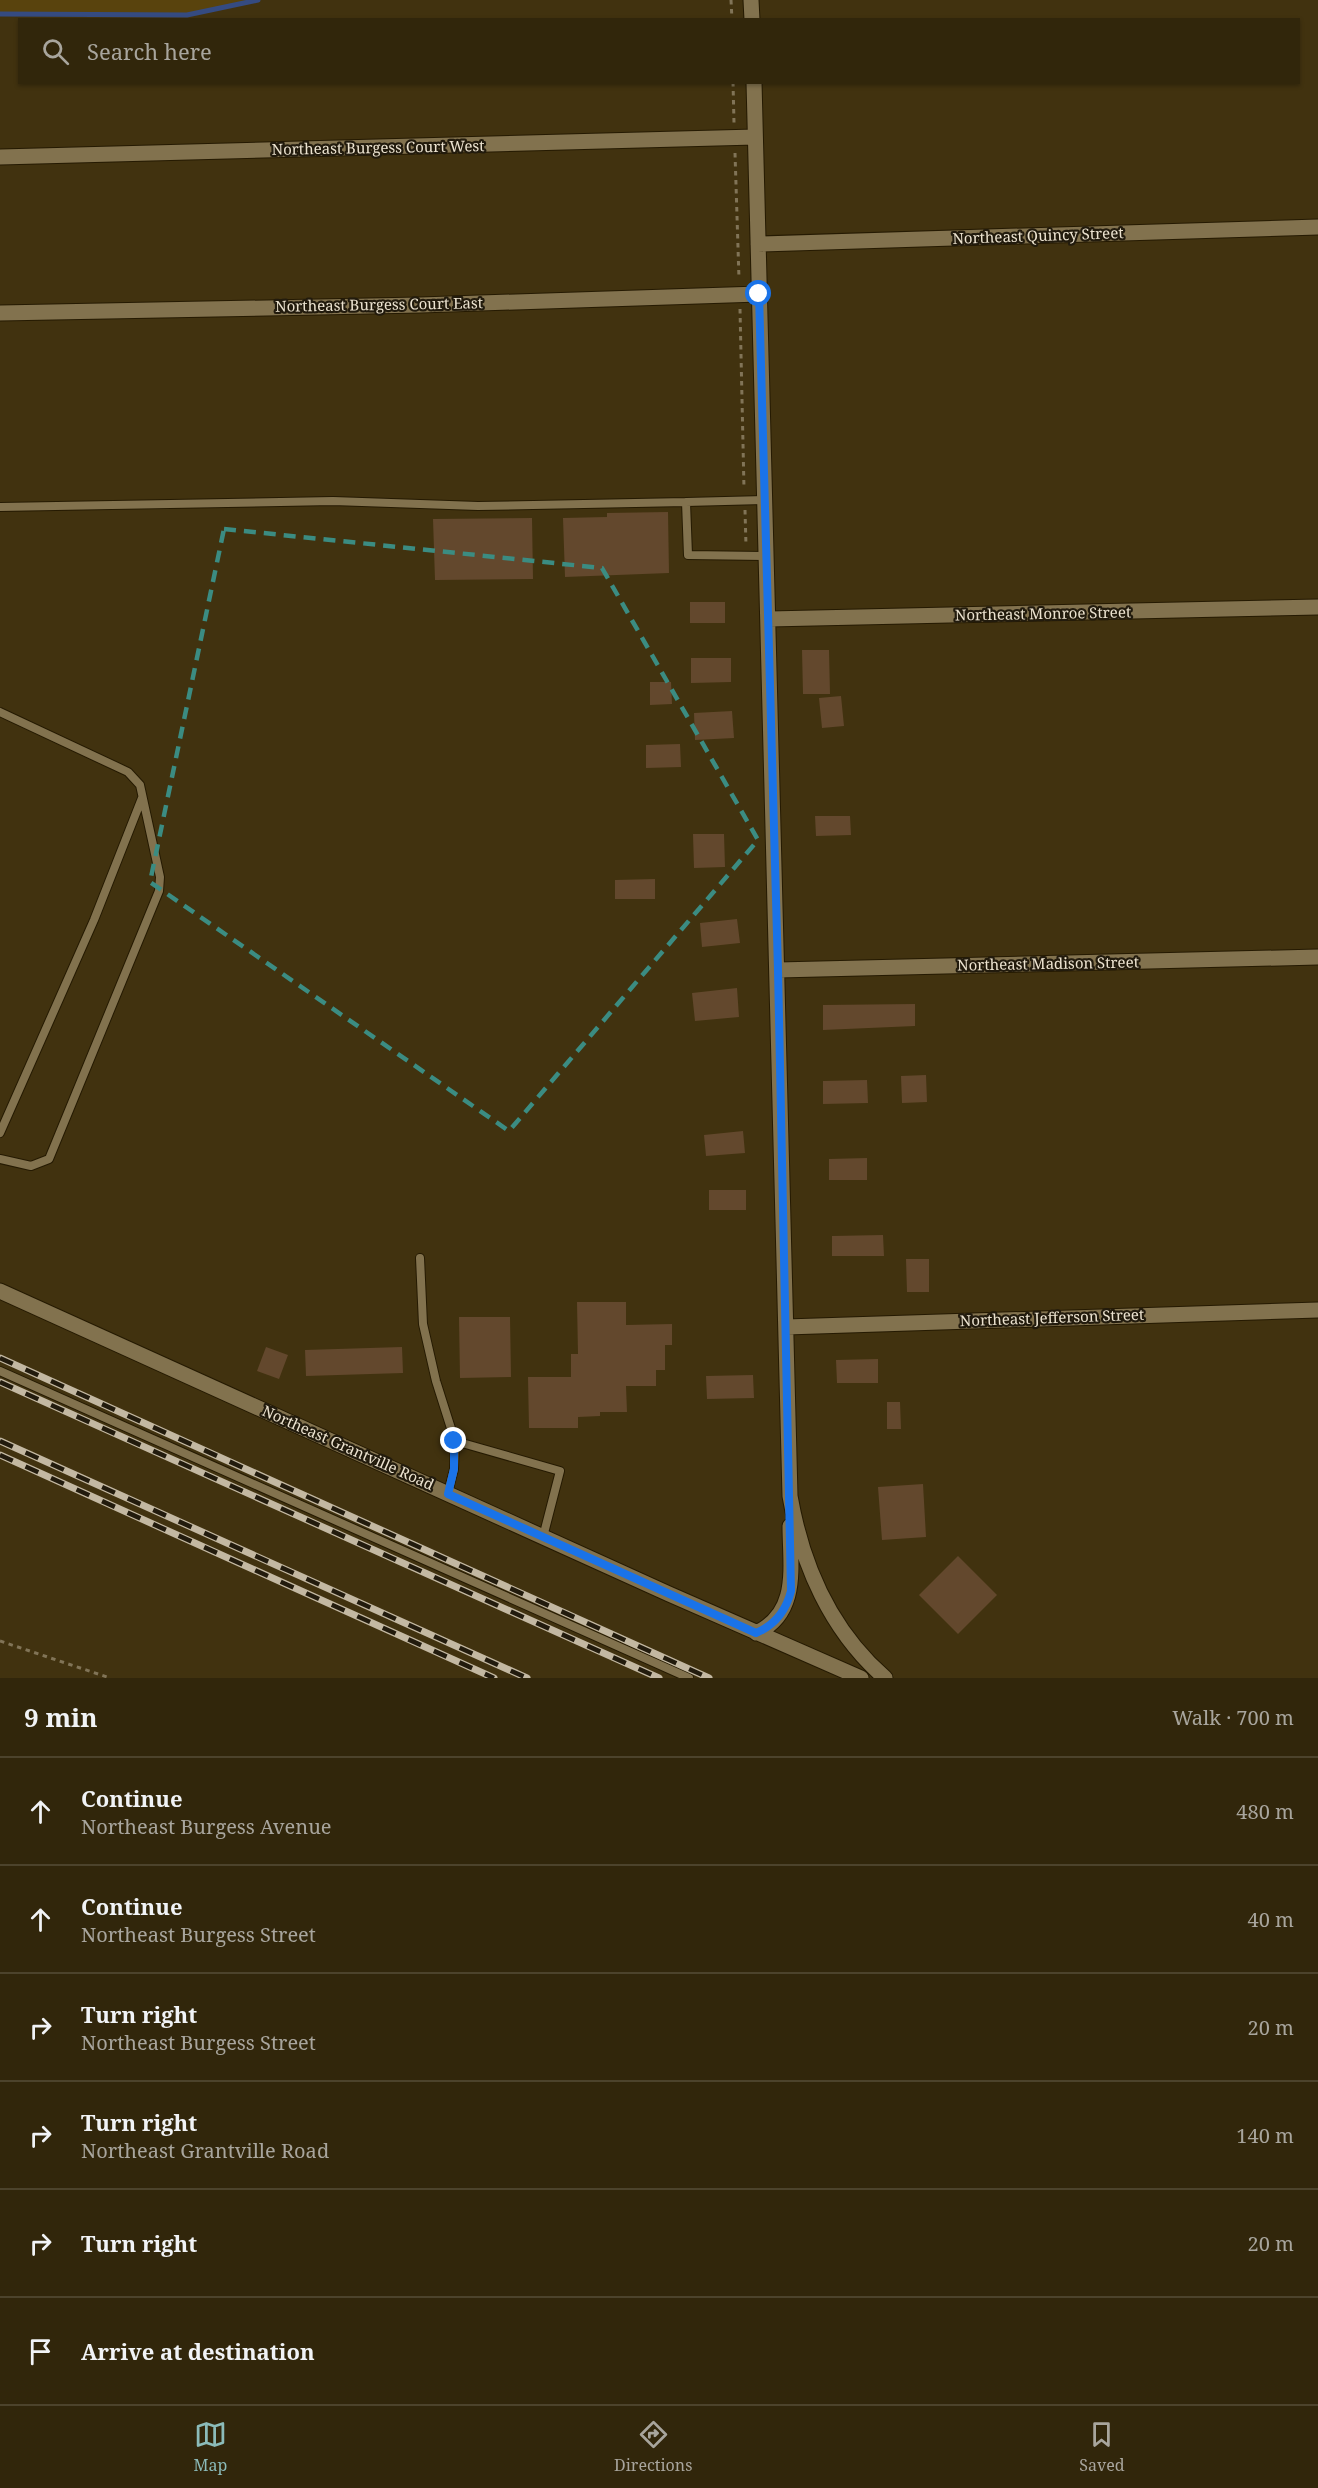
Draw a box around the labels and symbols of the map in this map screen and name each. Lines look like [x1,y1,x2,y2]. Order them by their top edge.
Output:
street label: Northeast Burgess Court West [271,135,485,159]
street label: Northeast Quincy Street [952,222,1124,248]
route start [745,280,771,306]
street label: Northeast Burgess Court East [275,292,483,316]
street label: Northeast Monroe Street [955,601,1131,625]
street label: Northeast Madison Street [957,951,1139,975]
street label: Northeast Jefferson Street [960,1304,1144,1330]
street label: Northeast Grantville Road [259,1400,437,1494]
route end [440,1427,466,1453]

